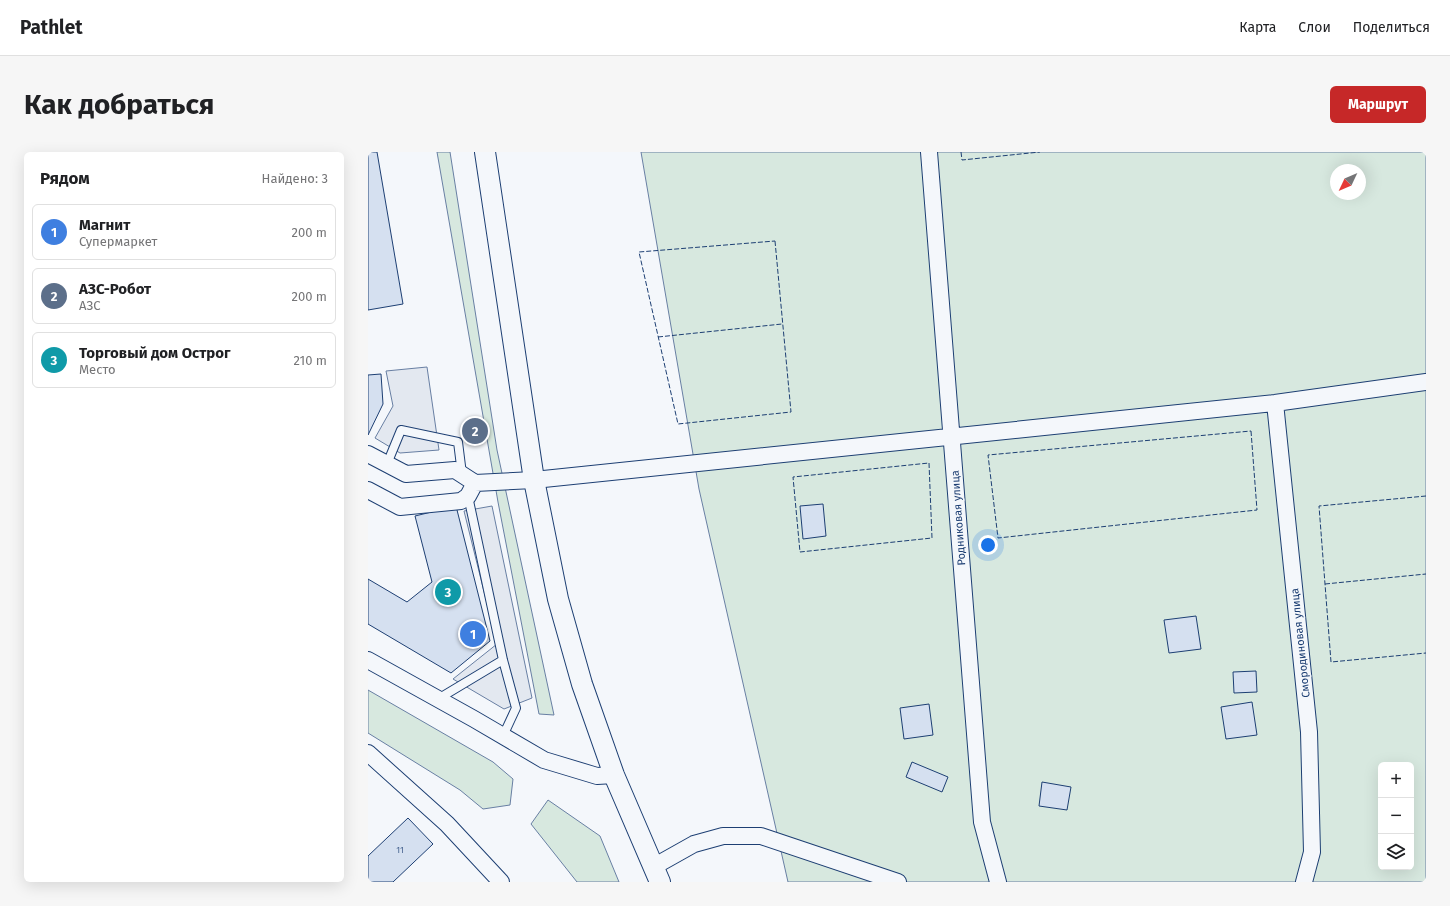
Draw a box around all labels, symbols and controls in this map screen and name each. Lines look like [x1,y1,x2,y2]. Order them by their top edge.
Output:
text: Pathlet [20,16,83,39]
text: Карта [1239,19,1276,36]
text: Слои [1298,19,1331,36]
text: Поделиться [1353,19,1430,36]
button: Маршрут [1330,86,1426,123]
text: Как добраться [24,88,214,121]
north arrow [1330,164,1366,200]
text: Рядом [40,168,90,189]
text: Найдено: 3 [262,171,328,186]
text: Магнит [79,216,130,234]
text: 1 [51,225,57,240]
text: 200 m [291,225,327,240]
text: Супермаркет [79,234,157,249]
text: АЗС-Робот [79,280,151,298]
text: 2 [51,289,57,304]
text: 200 m [291,289,327,304]
text: АЗС [79,298,101,313]
text: Торговый дом Острог [79,344,231,362]
text: 3 [51,353,57,368]
text: 210 m [293,353,327,368]
text: Место [79,362,116,377]
pin: 2 [462,416,488,446]
street label: Родниковая улица [949,470,968,566]
your location [978,535,998,555]
pin: 3 [435,577,461,607]
street label: Смородиновая улица [1288,587,1313,698]
pin: 1 [460,619,486,649]
map controls [1378,762,1414,870]
button: + [1378,762,1414,798]
button: − [1378,798,1414,834]
button: layers [1378,834,1414,870]
house number: 11 [396,845,404,855]

